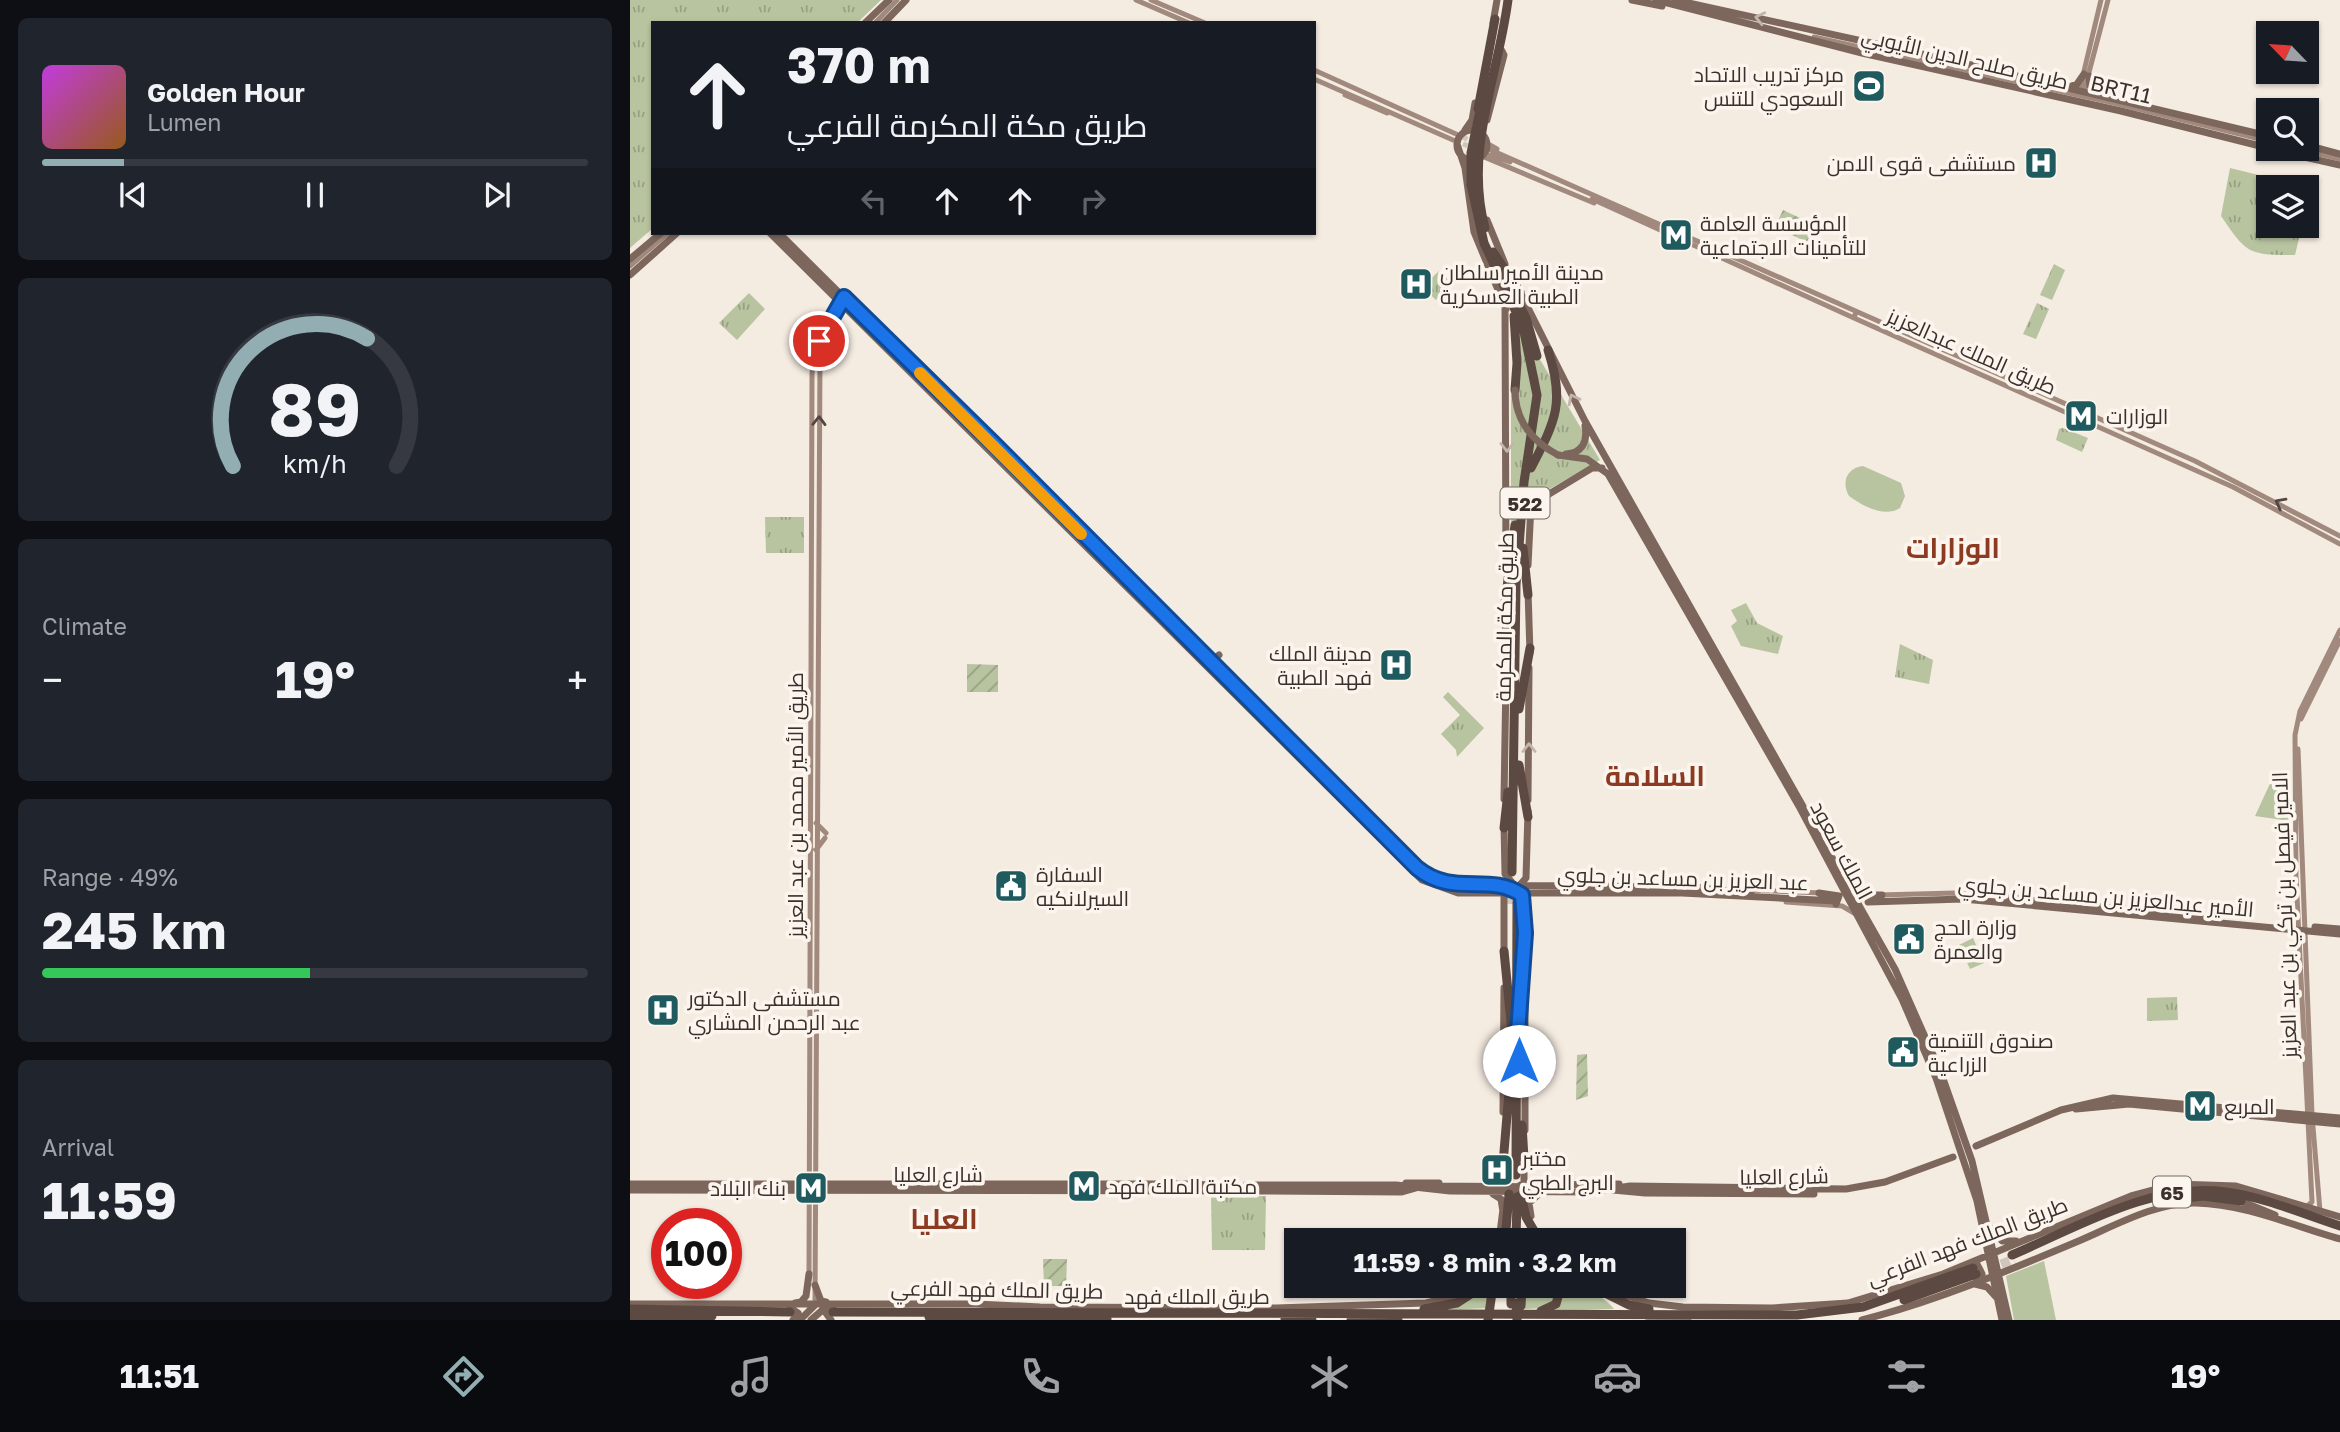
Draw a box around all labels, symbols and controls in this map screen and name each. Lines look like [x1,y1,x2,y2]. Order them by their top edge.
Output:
one-way arrow [1754,11,1766,26]
north arrow [2256,21,2319,84]
map controls [2256,21,2319,238]
street label: طريق صلاح الدين الأيوبي [1858,22,2071,98]
text: 370 m [787,35,931,94]
icon: ahead [672,49,763,140]
place label: مركز تدريب الاتحاد السعودي للتنس [1694,61,1844,115]
sports icon: مركز تدريب الاتحاد السعودي للتنس [1850,67,1888,105]
street label: BRT11 [2088,69,2154,109]
text: Golden Hour [147,77,305,108]
button: search [2256,98,2319,161]
text: طريق مكة المكرمة الفرعي [787,106,1148,144]
text: Lumen [147,108,221,136]
hospital icon: مستشفى قوى الامن [2022,144,2060,182]
place label: مستشفى قوى الامن [1827,150,2016,177]
button: layers [2256,175,2319,238]
icon: previous [114,176,152,214]
icon: pause [296,176,334,214]
icon: next [478,176,516,214]
icon: left [855,182,893,220]
icon: ahead [928,182,966,220]
icon: ahead [1001,182,1039,220]
icon: right [1074,182,1112,220]
place label: المؤسسة العامة للتأمينات الاجتماعية [1700,210,1867,260]
metro station icon: المؤسسة العامة للتأمينات الاجتماعية [1657,216,1695,254]
place label: مدينة الأمير سلطان الطبية العسكرية [1440,259,1604,309]
hospital icon: مدينة الأمير سلطان الطبية العسكرية [1397,265,1435,303]
street label: طريق الملك عبدالعزيز [1882,302,2061,401]
pin [789,311,849,371]
icon: arrive [800,322,838,360]
text: 89 [269,365,361,452]
one-way arrow [1568,394,1582,406]
metro station icon: الوزارات [2062,397,2100,435]
place label: الوزارات [2106,403,2169,429]
one-way arrow [811,415,827,426]
one-way arrow [1499,442,1515,452]
text: km/h [283,447,347,478]
road number: 522 [1500,488,1550,518]
one-way arrow [2275,498,2287,511]
district label: الوزارات [1906,531,2000,565]
street label: طريق مكة المكرمة [1490,532,1519,702]
text: Climate [42,612,127,640]
place label: مدينة الملك فهد الطبية [1269,640,1372,691]
hospital icon: مدينة الملك فهد الطبية [1377,646,1415,684]
text: 19° [275,647,355,709]
text: − [42,657,63,702]
text: + [567,657,588,702]
street label: طريق الأمير محمد بن عبد العزيز [782,672,809,939]
one-way arrow [1521,743,1537,753]
district label: السلامة [1605,759,1705,792]
street label: الامير فيصل بن تركي بن عبد العزيز [2266,771,2306,1060]
street label: الملك سعود [1805,796,1879,904]
place label: السفارة السيرلانكيه [1036,861,1129,911]
street label: عبد العزيز بن مساعد بن جلوي [1557,861,1809,899]
text: Range · 49% [42,863,178,891]
public building icon: السفارة السيرلانكيه [992,867,1030,905]
street label: الأمير عبدالعزيز بن مساعد بن جلوي [1957,870,2255,926]
text: 245 km [42,898,227,960]
place label: وزارة الحج والعمرة [1934,914,2017,964]
public building icon: وزارة الحج والعمرة [1890,920,1928,958]
place label: مستشفى الدكتور عبد الرحمن المشاري [687,985,861,1039]
hospital icon: مستشفى الدكتور عبد الرحمن المشاري [644,991,682,1029]
position arrow [1482,1024,1556,1098]
place label: صندوق التنمية الزراعية [1928,1027,2054,1077]
public building icon: صندوق التنمية الزراعية [1884,1033,1922,1071]
metro station icon: المربع [2181,1087,2219,1125]
place label: المربع [2224,1093,2275,1121]
text: Arrival [42,1133,114,1161]
place label: مختبر البرج الطبي [1521,1145,1614,1199]
hospital icon: مختبر البرج الطبي [1478,1151,1516,1189]
street label: شارع العليا [893,1161,983,1189]
street label: شارع العليا [1739,1162,1829,1192]
metro station icon: مكتبة الملك فهد [1065,1167,1103,1205]
text: 11:59 [42,1168,177,1230]
metro station icon: بنك البلاد [792,1169,830,1207]
place label: مكتبة الملك فهد [1108,1173,1257,1200]
place label: بنك البلاد [710,1175,786,1201]
road number: 65 [2153,1176,2191,1208]
street label: طريق الملك فهد الفرعي [1863,1191,2072,1295]
district label: العليا [910,1202,978,1235]
speed limit sign: 100 [651,1208,742,1299]
text: 11:59 · 8 min · 3.2 km [1353,1247,1617,1278]
street label: طريق الملك فهد الفرعي [890,1274,1104,1308]
street label: طريق الملك فهد [1124,1283,1270,1310]
icon: directions [439,1352,488,1401]
icon: music [727,1352,776,1401]
icon: phone [1016,1352,1065,1401]
icon: climate [1305,1352,1354,1401]
icon: car [1593,1352,1642,1401]
icon: filters [1882,1352,1931,1401]
text: 11:51 [120,1357,199,1395]
text: 19° [2171,1357,2220,1395]

